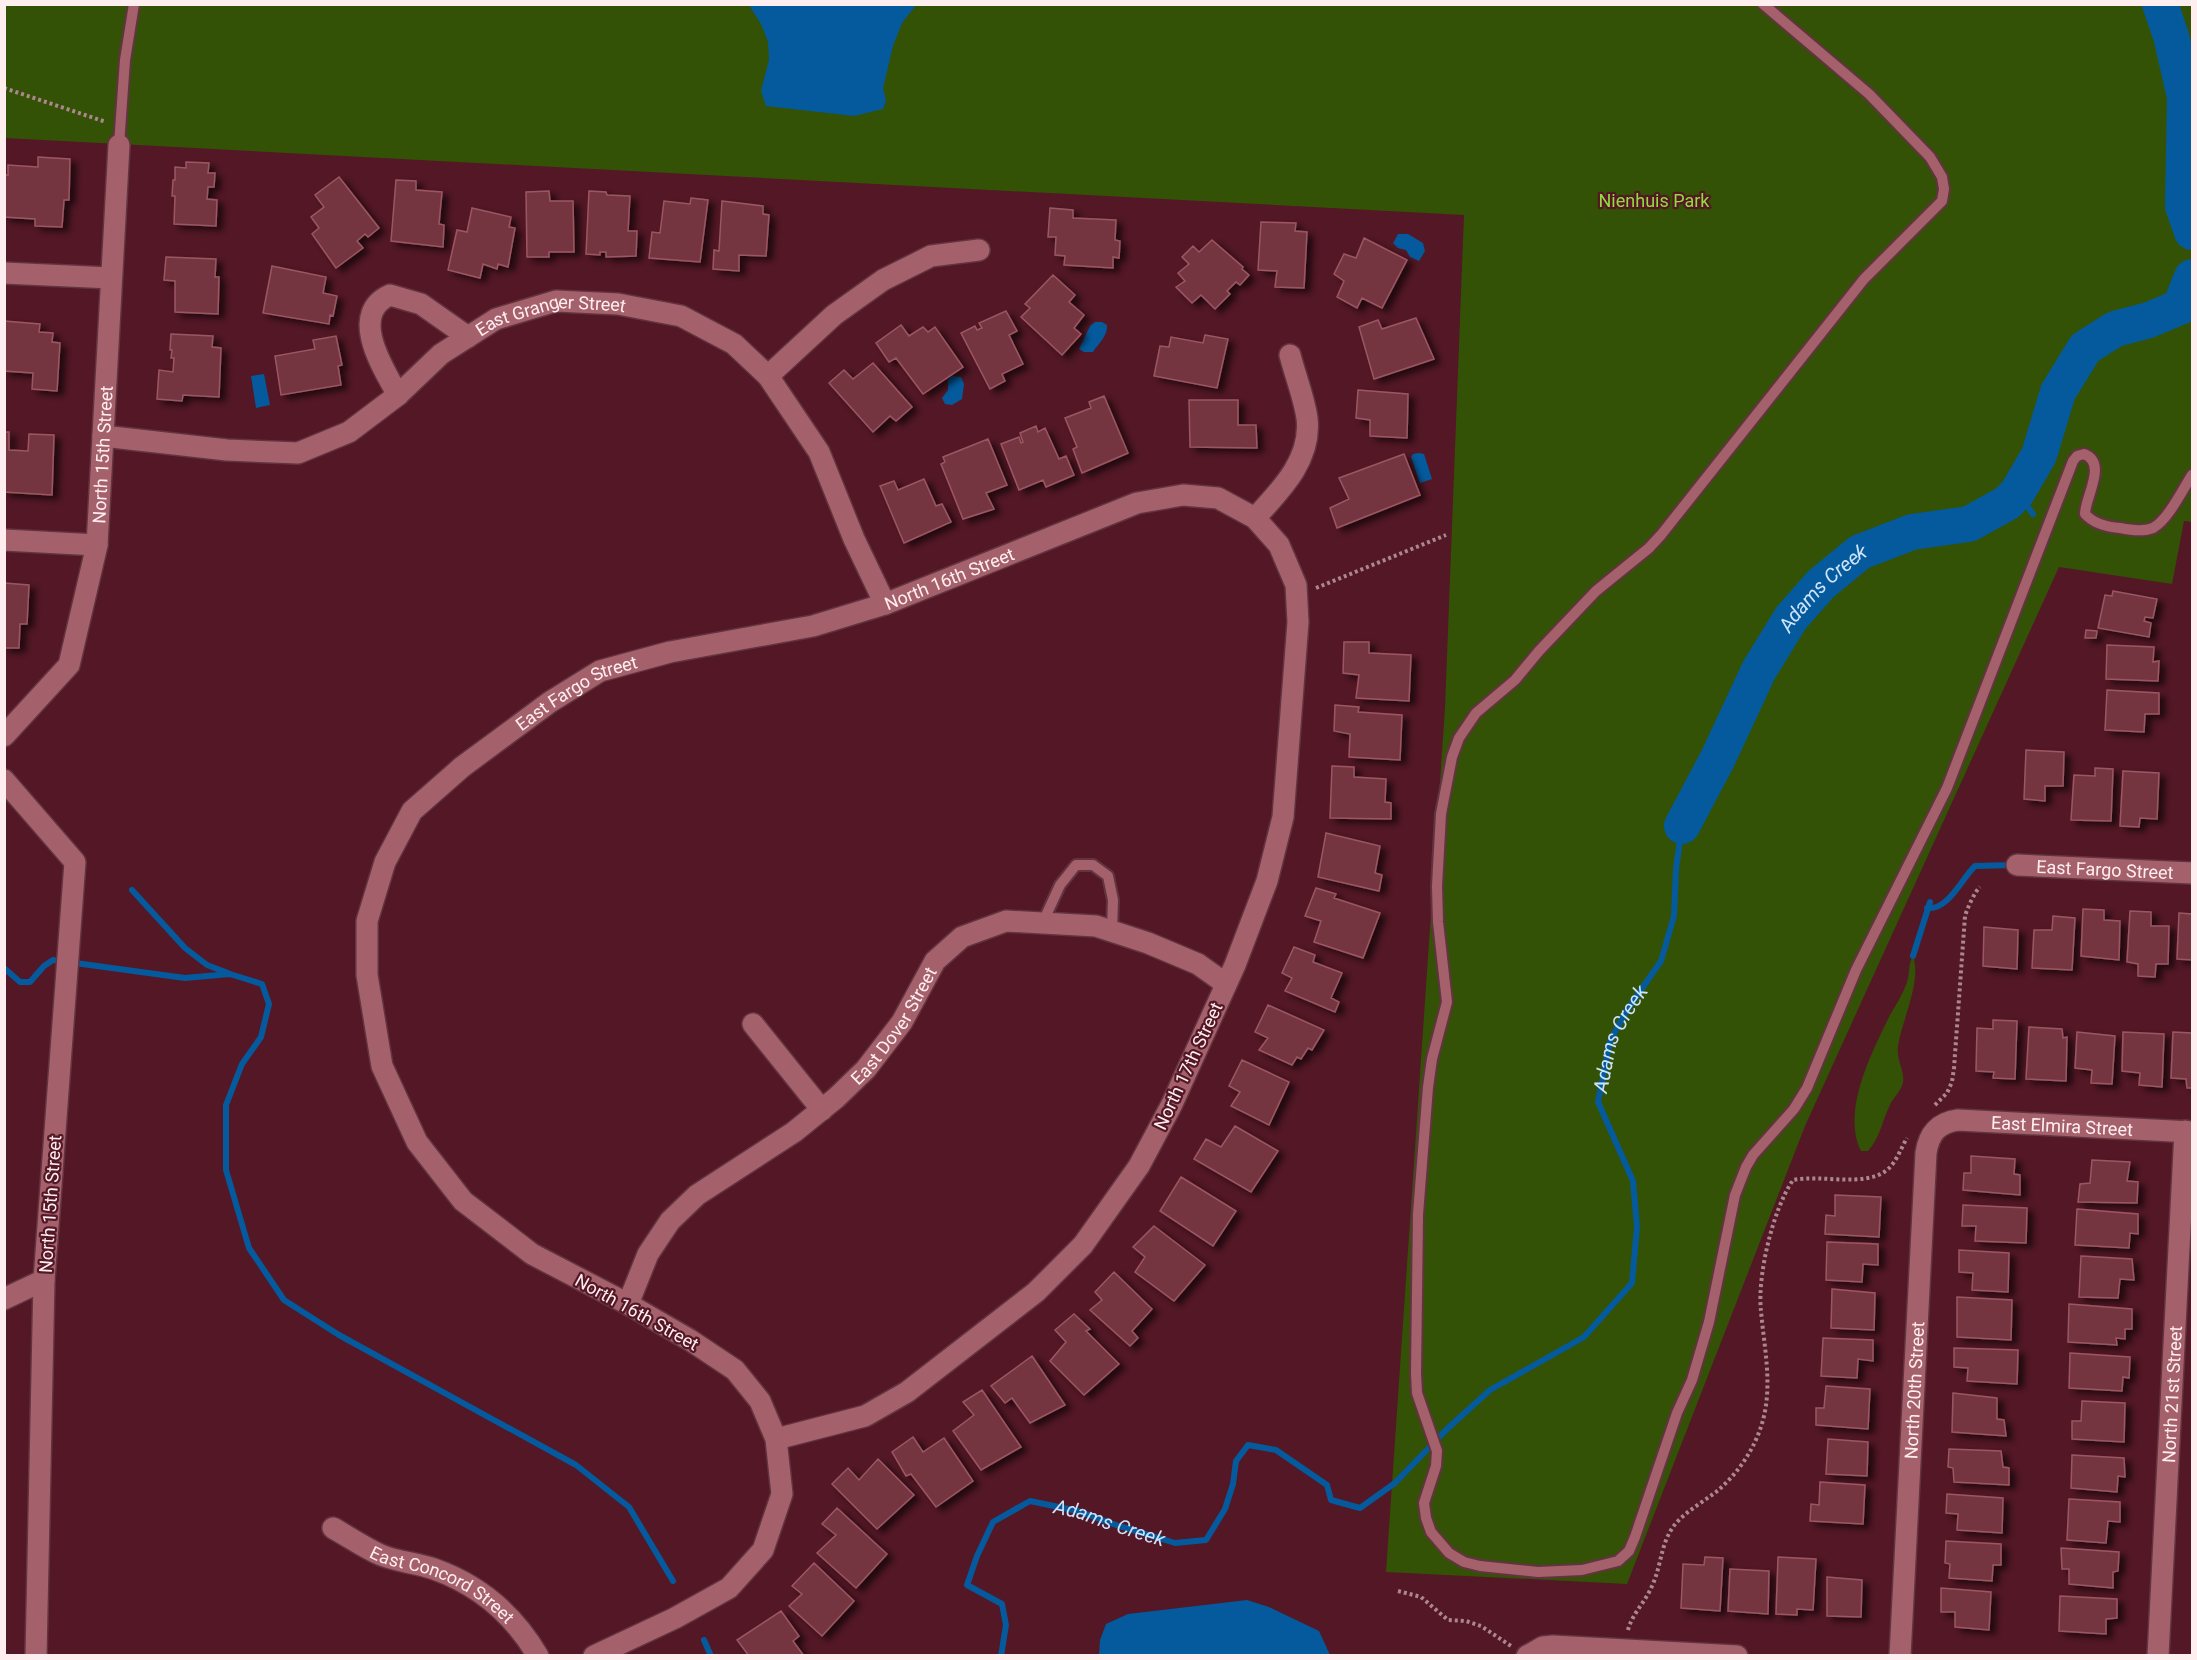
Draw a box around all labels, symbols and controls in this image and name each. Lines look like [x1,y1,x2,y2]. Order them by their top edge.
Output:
park label: Nienhuis Park [1599,190,1710,211]
street label: East Granger Street [471,290,628,340]
street label: North 15th Street [88,385,116,524]
water label: Adams Creek [1773,538,1871,637]
street label: North 16th Street [881,543,1017,614]
street label: East Fargo Street [511,651,640,735]
street label: East Fargo Street [2036,855,2174,883]
street label: East Dover Street [846,963,940,1089]
water label: Adams Creek [1588,979,1653,1096]
street label: North 17th Street [1149,999,1227,1133]
street label: East Elmira Street [1991,1111,2134,1139]
street label: North 15th Street [35,1134,65,1274]
street label: North 16th Street [572,1269,702,1355]
street label: North 20th Street [1900,1321,1928,1460]
street label: North 21st Street [2157,1325,2185,1463]
water label: Adams Creek [1051,1494,1169,1552]
street label: East Concord Street [367,1541,519,1627]

